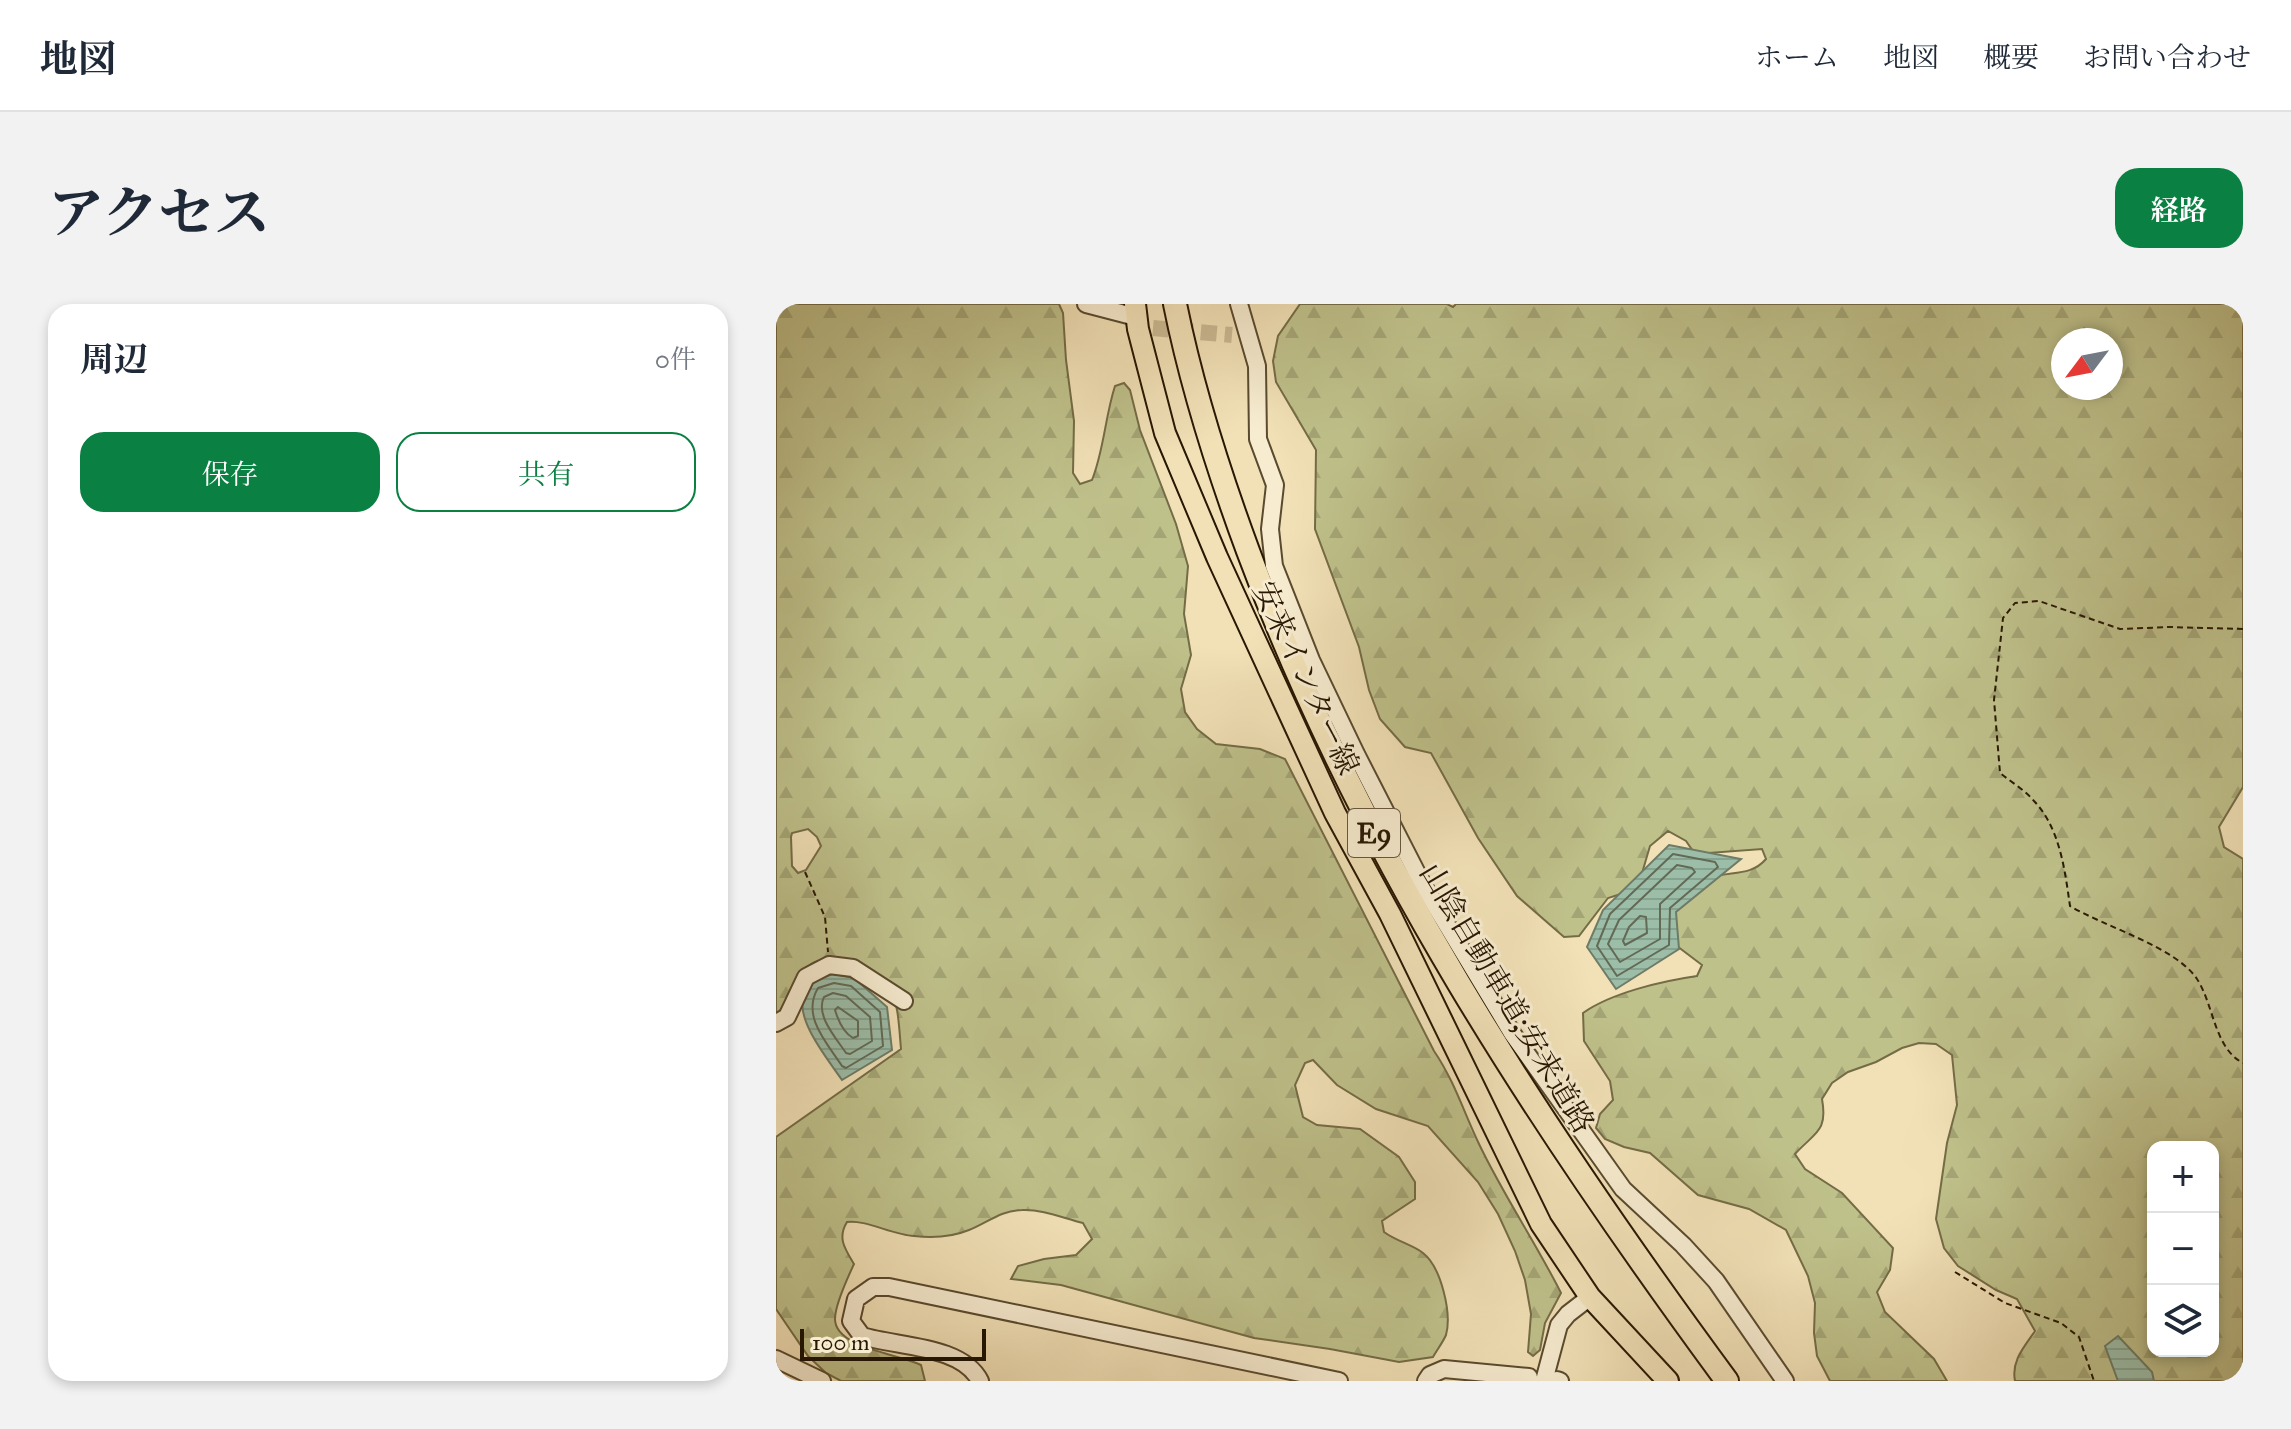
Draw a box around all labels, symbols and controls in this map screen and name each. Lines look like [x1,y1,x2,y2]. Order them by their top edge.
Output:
text: 地図 [40,36,116,82]
text: ホーム [1755,40,1839,75]
text: 地図 [1883,40,1939,75]
text: 概要 [1983,40,2039,75]
text: お問い合わせ [2083,40,2251,75]
button: 経路 [2115,168,2243,248]
text: アクセス [48,179,270,247]
north arrow [2051,328,2123,400]
text: 周辺 [80,339,148,380]
text: 0件 [655,343,696,375]
button: 保存 [80,432,380,512]
button: 共有 [396,432,696,512]
street label: 安来インター線 [1246,576,1366,780]
road number: E9 [1348,809,1400,857]
street label: 山陰自動車道;安来道路 [1412,857,1602,1139]
map controls [2147,1141,2219,1357]
button: + [2147,1141,2219,1213]
button: − [2147,1213,2219,1285]
button: layers [2147,1285,2219,1357]
scale bar [800,1325,986,1361]
text: 100 m [812,1329,869,1356]

